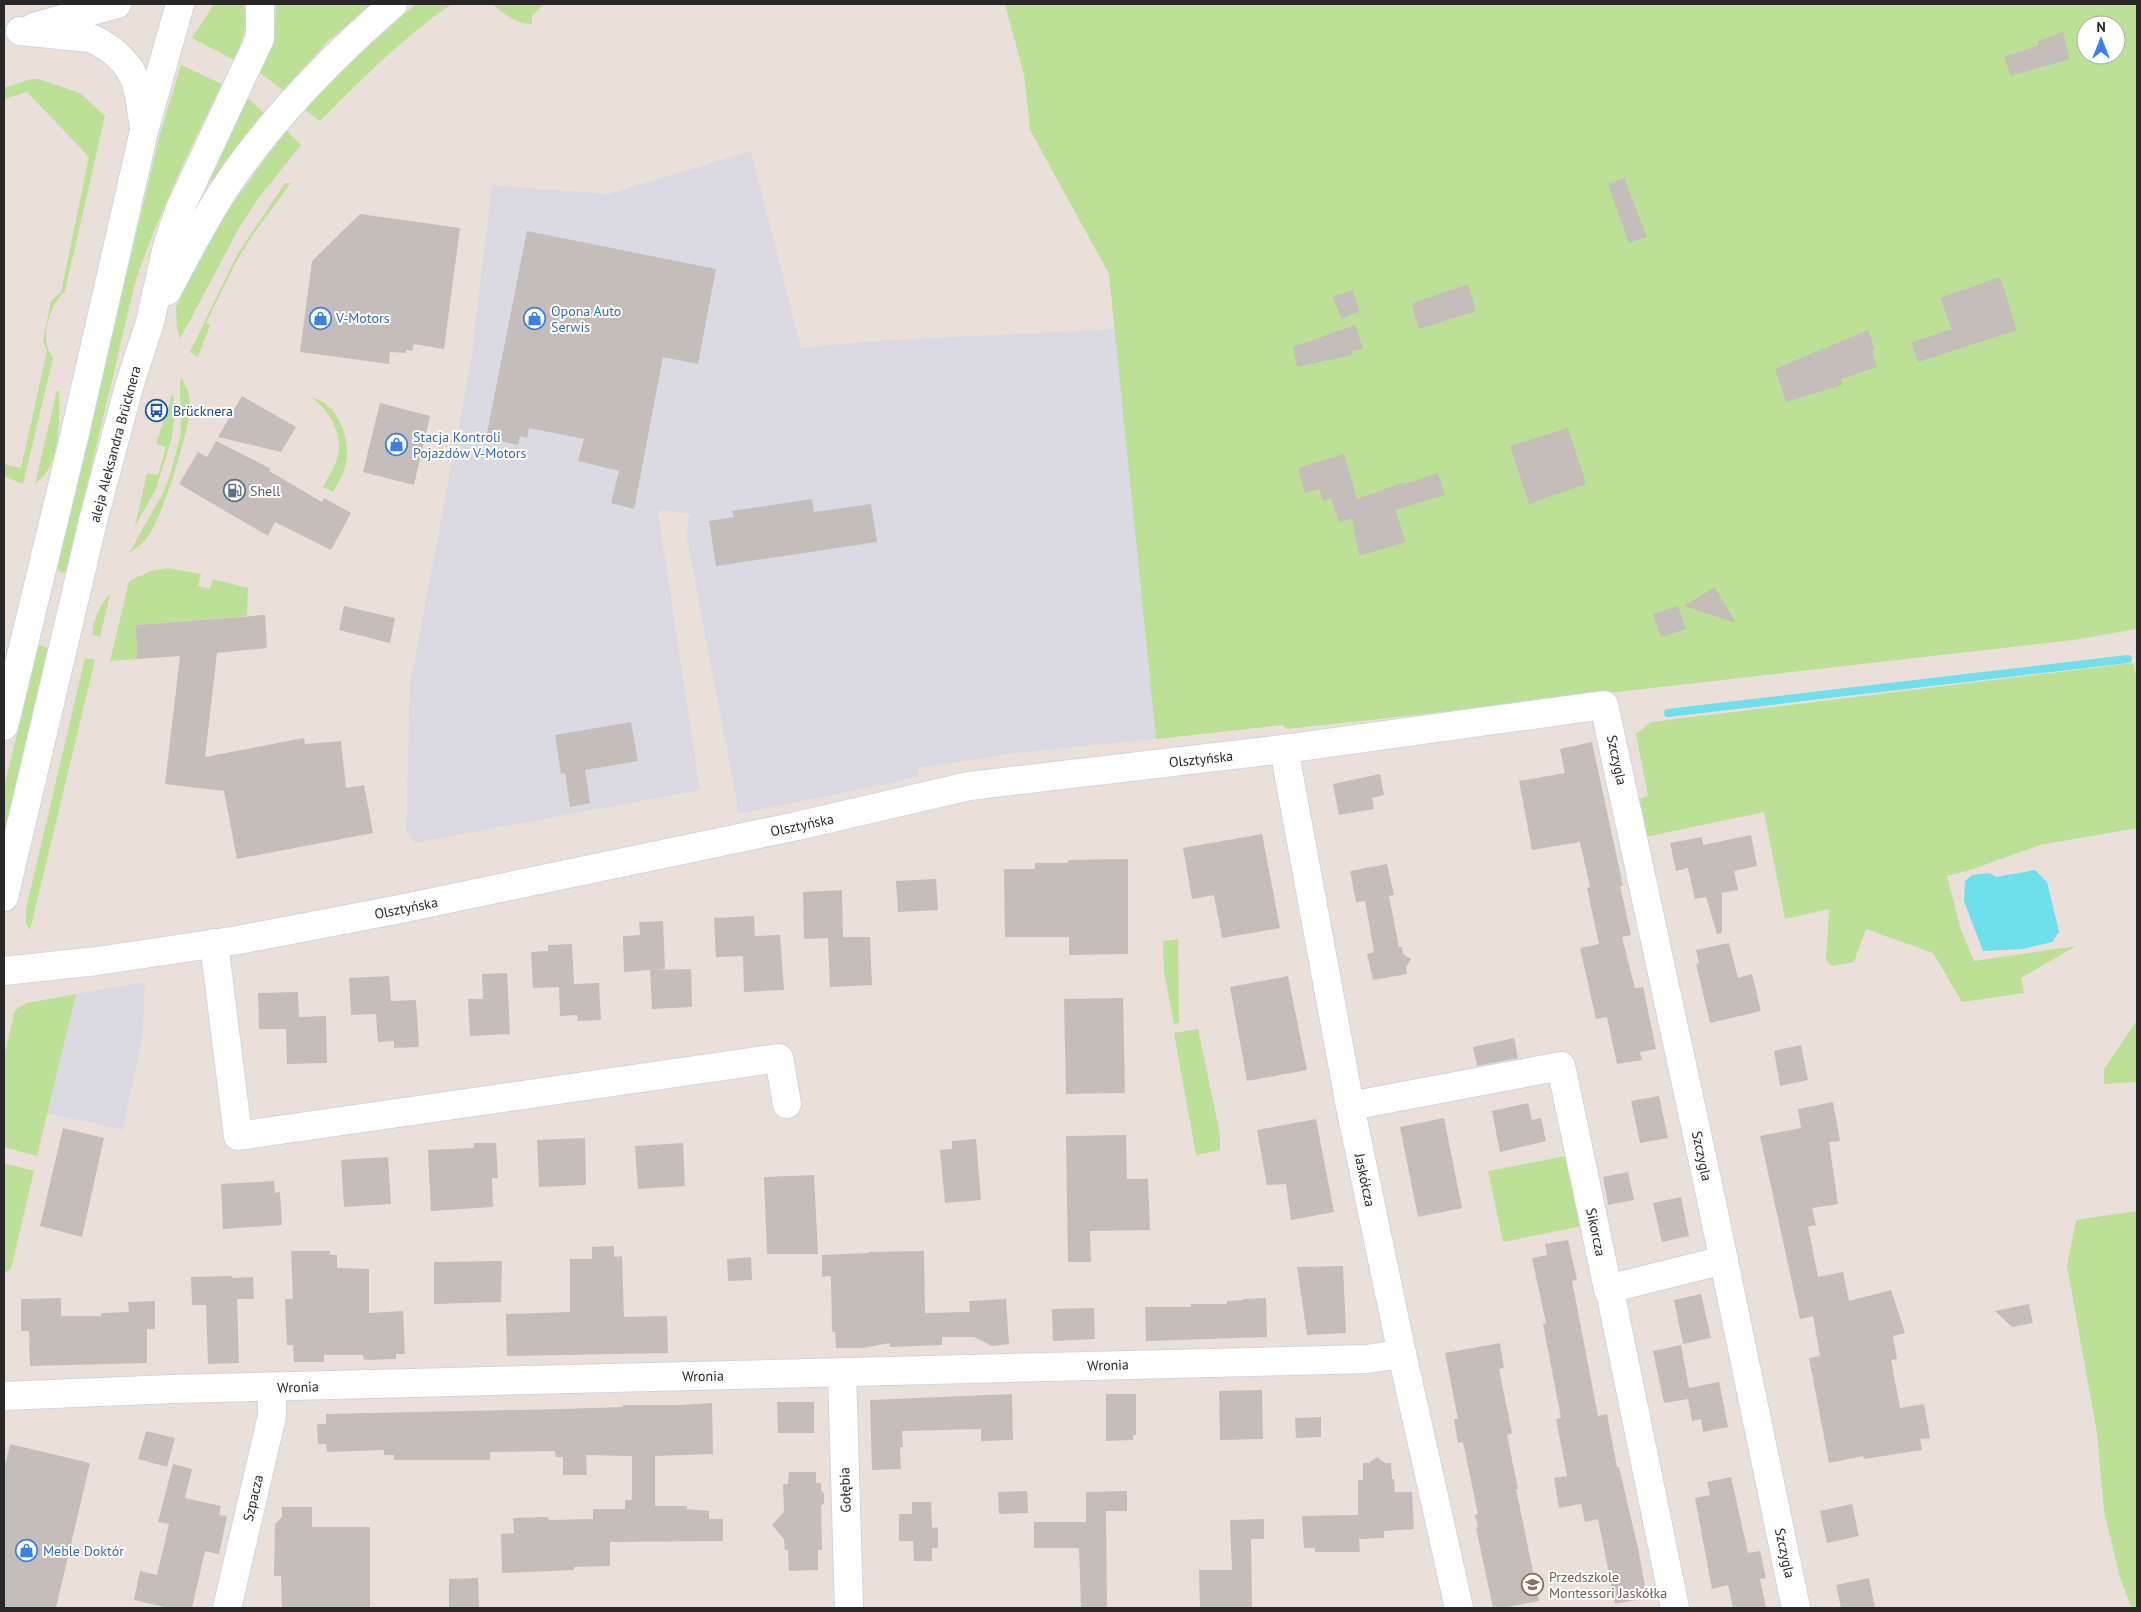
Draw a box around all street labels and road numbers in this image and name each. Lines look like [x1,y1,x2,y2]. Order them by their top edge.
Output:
street label: aleja Aleksandra Brücknera [85,364,145,524]
street label: Szczygla [1603,733,1631,787]
street label: Olsztyńska [1168,747,1234,771]
street label: Olsztyńska [769,810,835,840]
street label: Olsztyńska [373,893,439,923]
street label: Szczygla [1688,1129,1716,1183]
street label: Jaskółcza [1350,1151,1379,1208]
street label: Sikorcza [1582,1206,1610,1258]
street label: Wronia [1087,1355,1129,1375]
street label: Wronia [682,1367,724,1385]
street label: Wronia [277,1377,319,1397]
street label: Gołębia [835,1467,855,1513]
street label: Szpacza [239,1473,267,1523]
street label: Szczygla [1771,1526,1799,1580]

